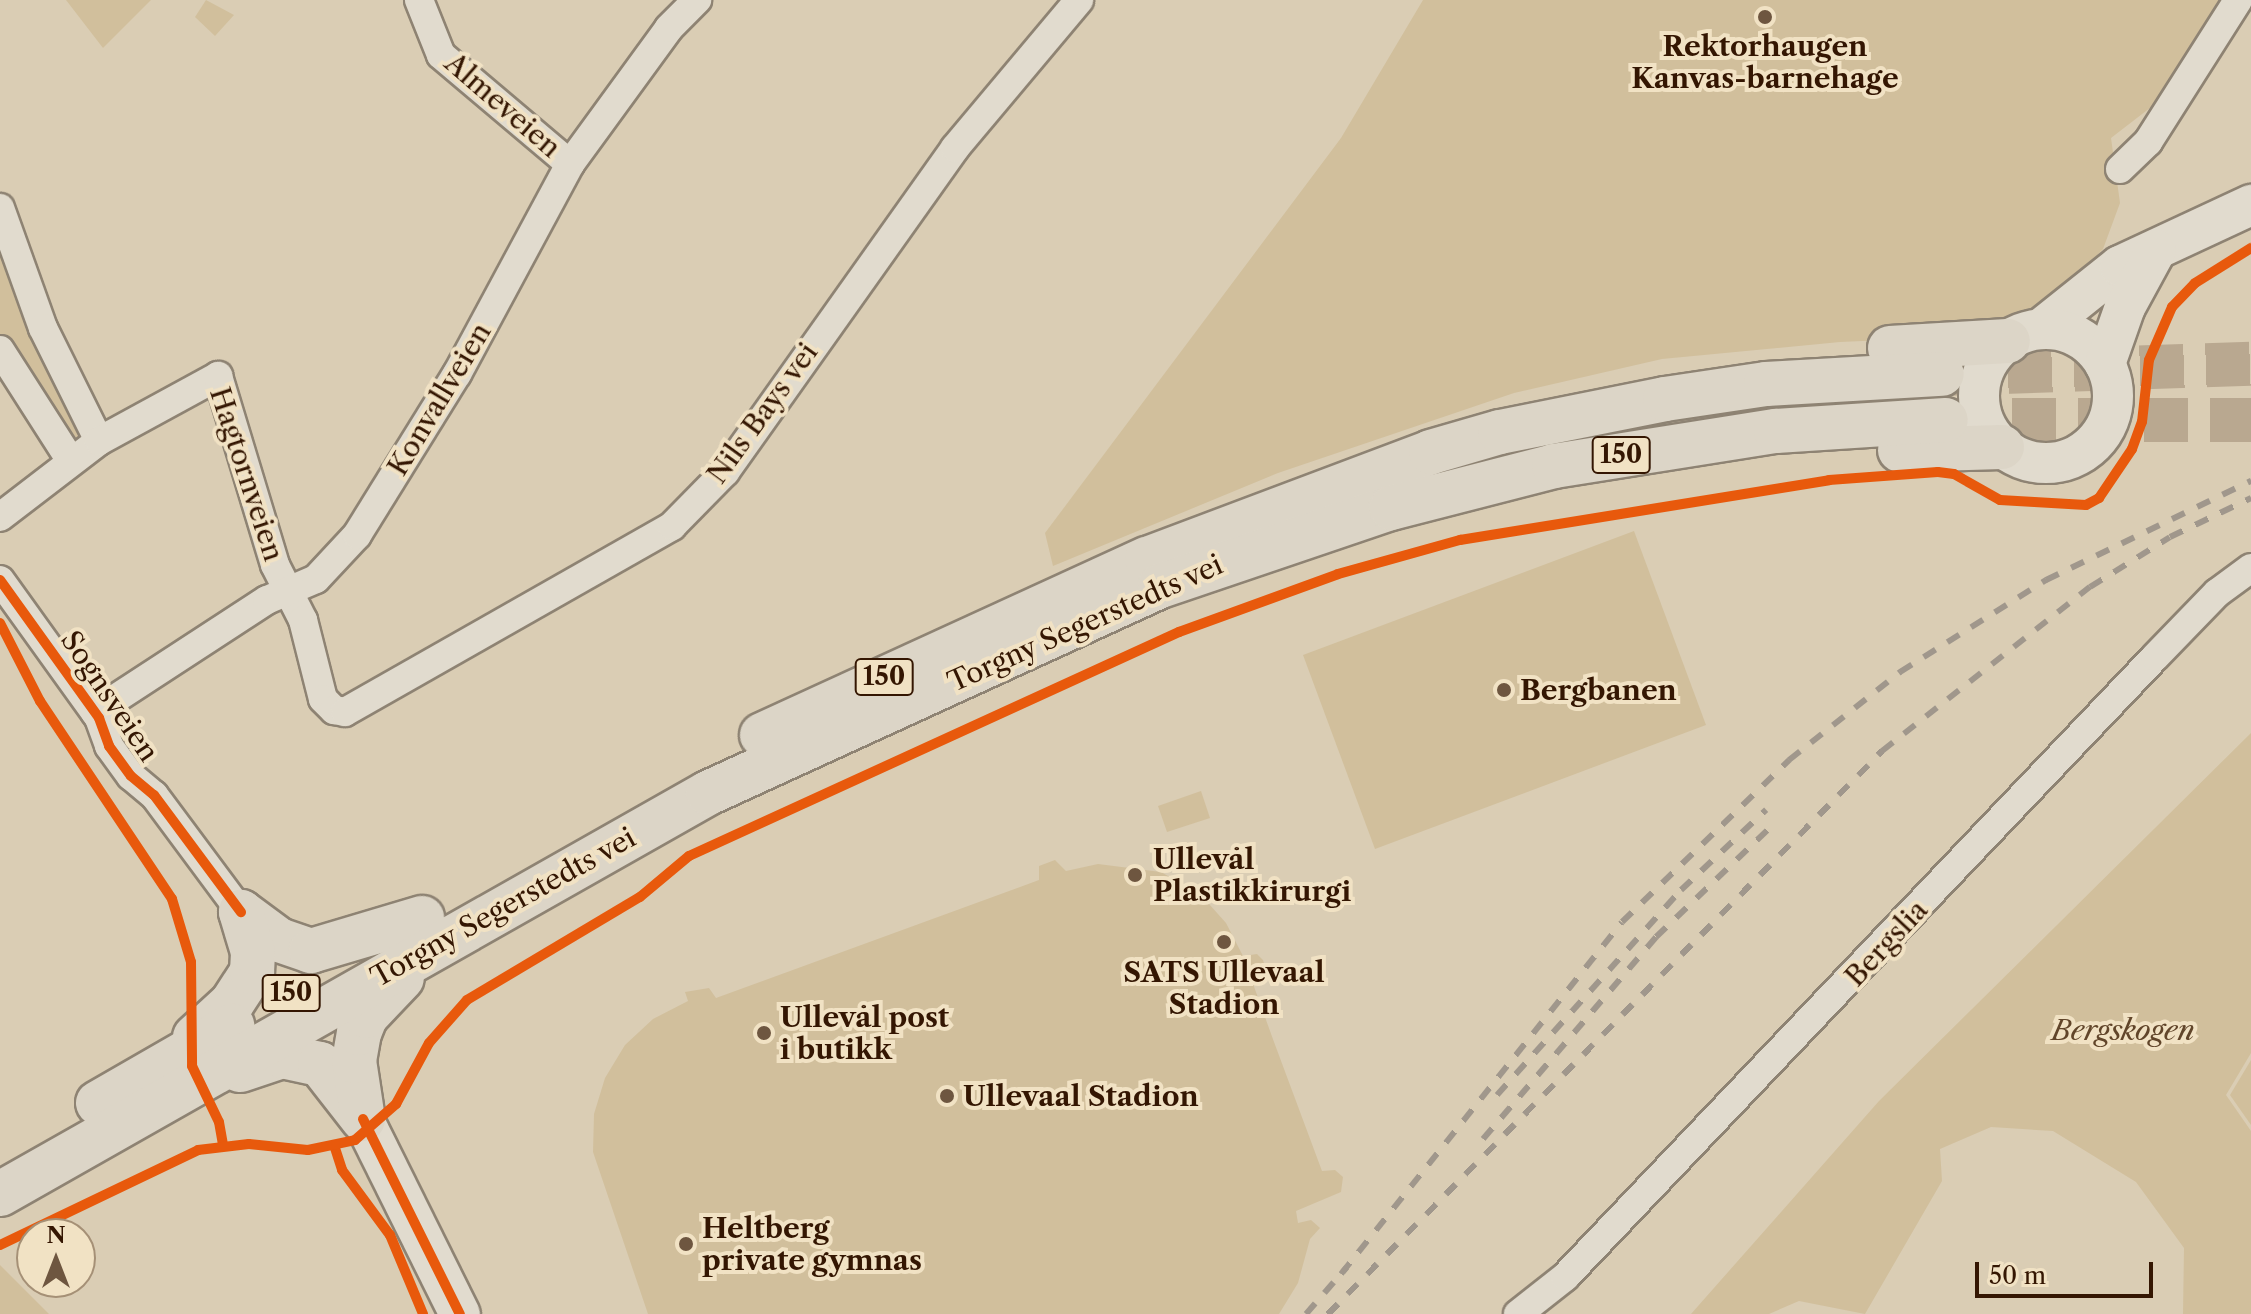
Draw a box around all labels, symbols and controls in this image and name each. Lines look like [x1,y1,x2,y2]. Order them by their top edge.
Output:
marker: Rektorhaugen Kanvas-barnehage [1756,8,1774,26]
place label: Rektorhaugen Kanvas-barnehage [1631,29,1899,95]
street label: Almeveien [438,46,568,164]
street label: Konvallveien [380,317,498,481]
street label: Nils Bays vei [700,336,824,490]
street label: Hagtornveien [203,383,291,565]
road number: 150 [1591,433,1651,477]
street label: Torgny Segerstedts vei [942,547,1228,699]
street label: Sognsveien [54,624,166,768]
road number: 150 [854,655,914,699]
place label: Bergbanen [1520,673,1677,707]
marker: Bergbanen [1495,681,1513,699]
street label: Torgny Segerstedts vei [364,820,642,994]
place label: Ullevål Plastikkirurgi [1153,842,1351,908]
marker: Ullevål Plastikkirurgi [1124,864,1146,886]
street label: Bergslia [1838,893,1934,993]
marker: SATS Ullevaal Stadion [1215,933,1233,951]
place label: SATS Ullevaal Stadion [1123,955,1325,1021]
road number: 150 [261,971,321,1015]
place label: Ullevål post i butikk [780,1000,949,1066]
park label: Bergskogen [2051,1013,2195,1047]
marker: Ullevål post i butikk [755,1024,773,1042]
place label: Ullevaal Stadion [963,1079,1199,1113]
marker: Ullevaal Stadion [938,1087,956,1105]
place label: Heltberg private gymnas [702,1211,922,1277]
north arrow [16,1218,96,1298]
text: N [46,1222,66,1249]
marker: Heltberg private gymnas [677,1235,695,1253]
scale bar [1979,1246,2157,1296]
text: 50 m [1989,1261,2046,1290]

